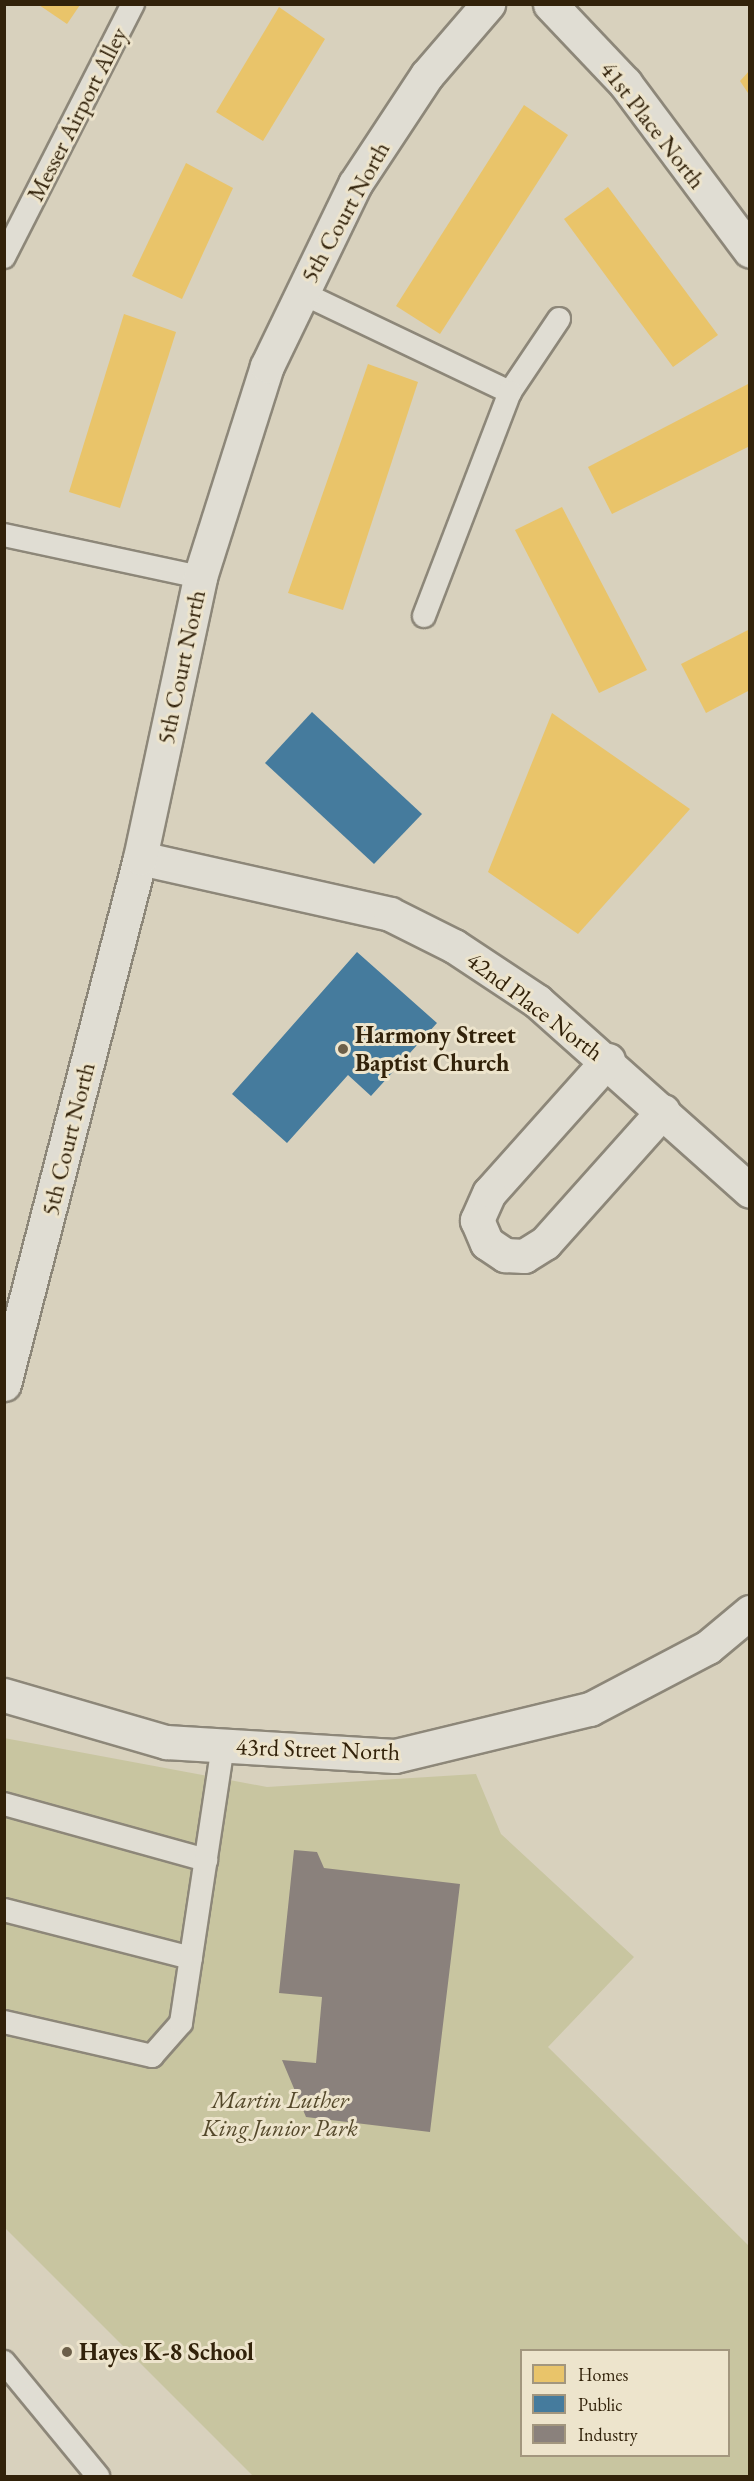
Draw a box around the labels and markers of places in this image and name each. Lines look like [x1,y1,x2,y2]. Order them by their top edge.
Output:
place label: Harmony Street Baptist Church [355,1021,516,1077]
marker: Harmony Street Baptist Church [336,1042,350,1056]
place label: Hayes K-8 School [79,2338,254,2366]
marker: Hayes K-8 School [60,2345,74,2359]

